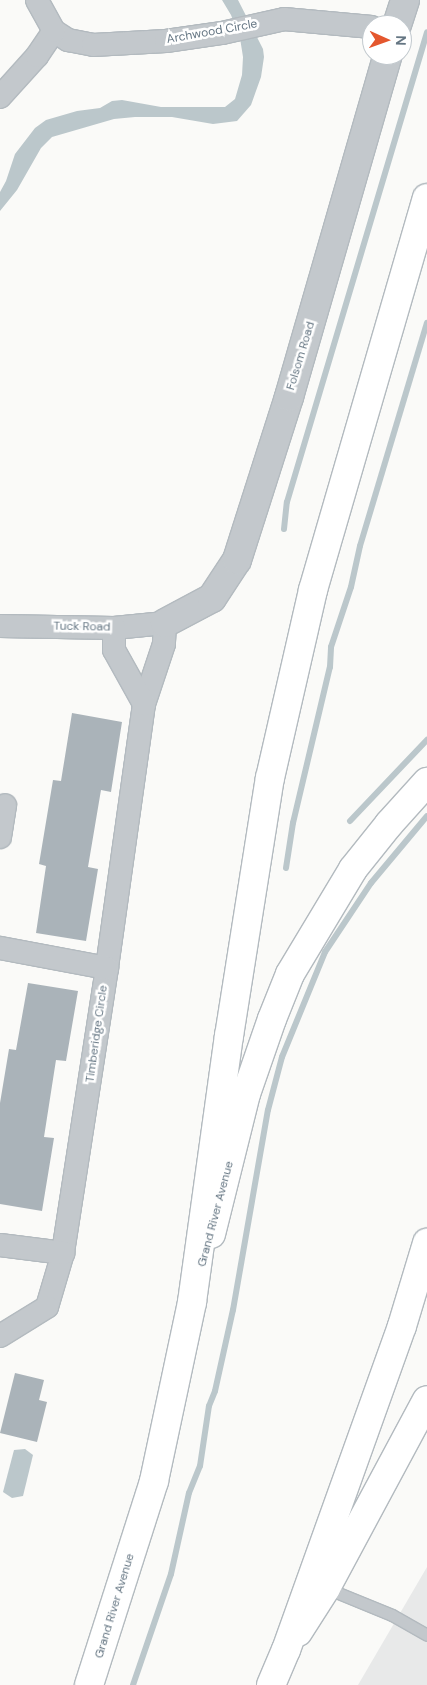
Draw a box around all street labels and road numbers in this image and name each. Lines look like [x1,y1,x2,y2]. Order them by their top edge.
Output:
street label: Archwood Circle [166,17,258,47]
street label: Folsom Road [284,320,318,392]
street label: Tuck Road [53,619,111,635]
street label: Timberidge Circle [83,984,111,1084]
street label: Grand River Avenue [195,1160,237,1268]
street label: Grand River Avenue [92,1552,138,1660]

